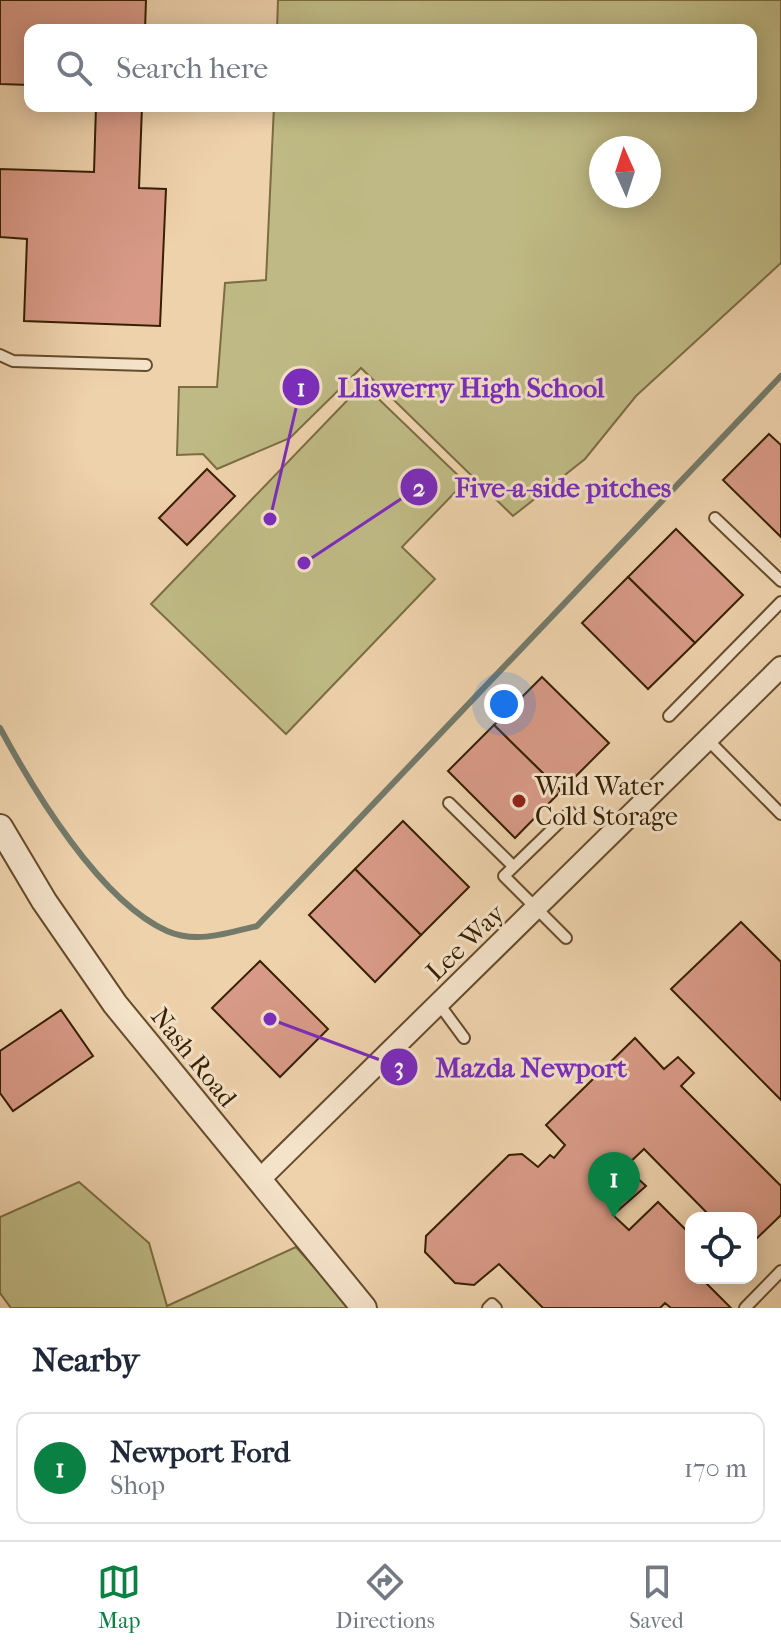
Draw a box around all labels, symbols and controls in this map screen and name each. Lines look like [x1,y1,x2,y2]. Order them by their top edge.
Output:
search box [24,24,757,112]
icon: search [52,46,96,90]
text: Search here [116,51,268,86]
north arrow [589,136,661,208]
callout: Lliswerry High School [281,361,620,413]
text: Lliswerry High School [337,371,605,404]
text: 1 [297,374,305,402]
callout: Five-a-side pitches [399,461,688,513]
text: Five-a-side pitches [455,471,671,504]
text: 2 [413,474,425,502]
your location [484,684,524,724]
place label: Wild Water Cold Storage [534,771,678,832]
marker: Wild Water Cold Storage [510,792,528,810]
street label: Lee Way [420,897,512,987]
street label: Nash Road [144,1001,244,1114]
callout: Mazda Newport [379,1041,642,1093]
text: Mazda Newport [435,1051,628,1084]
text: 3 [394,1053,404,1081]
pin: 1 [588,1152,640,1218]
map controls [685,1212,757,1284]
button: locate [685,1212,757,1284]
text: Nearby [32,1340,139,1380]
text: Newport Ford [110,1435,290,1470]
text: 1 [55,1453,65,1484]
text: 170 m [684,1453,747,1484]
text: Shop [110,1470,165,1501]
tab: Map [97,1560,141,1634]
tab: Directions [336,1560,435,1634]
tab: Saved [629,1560,684,1634]

